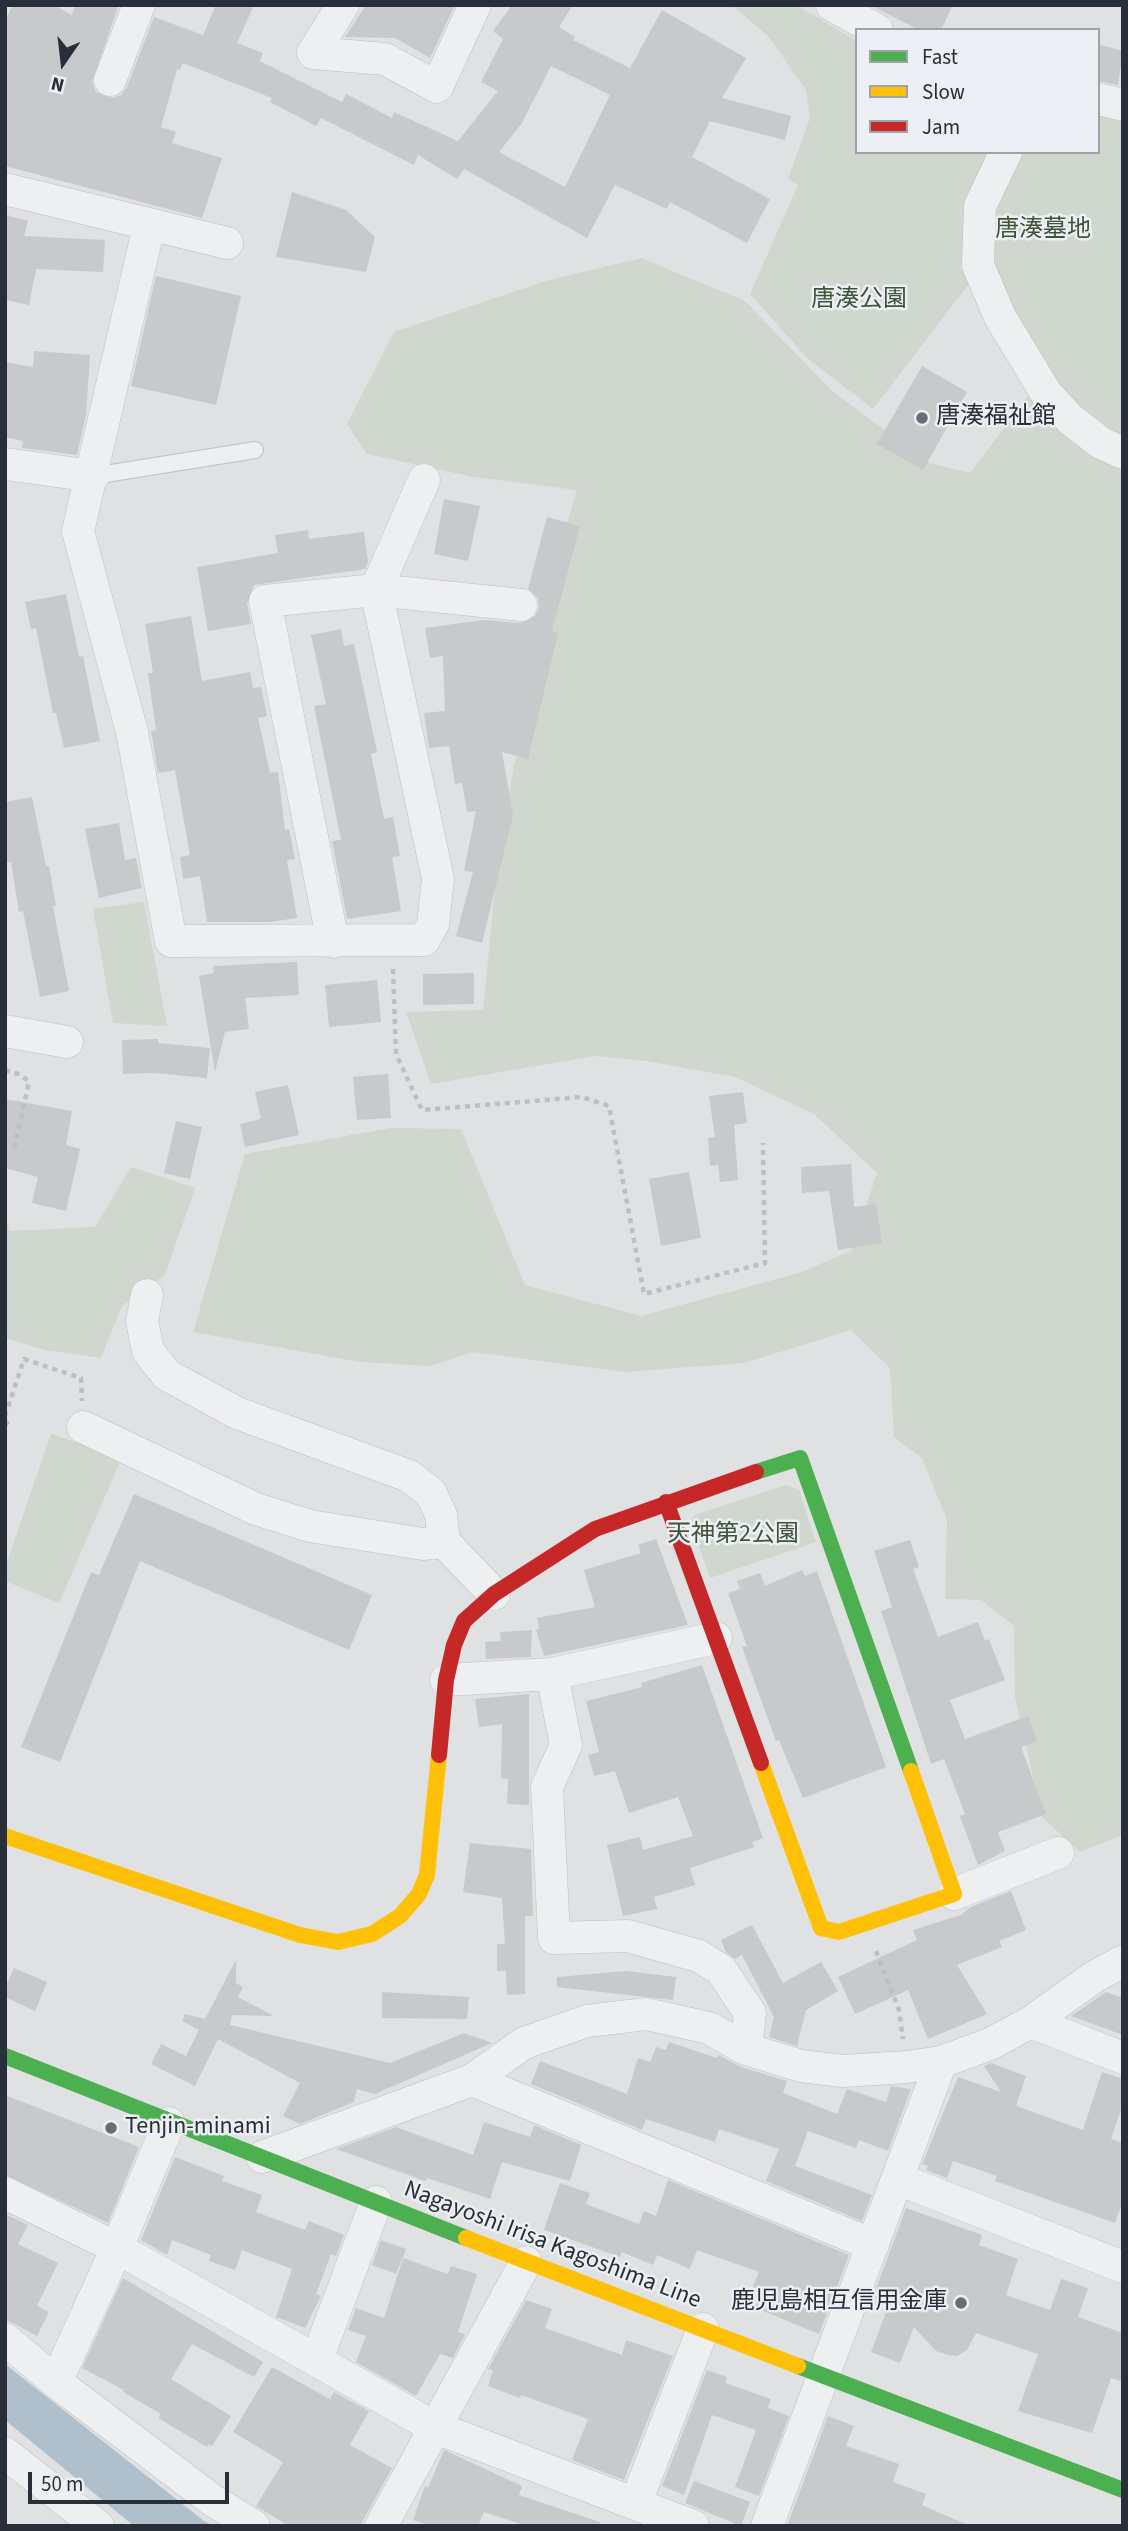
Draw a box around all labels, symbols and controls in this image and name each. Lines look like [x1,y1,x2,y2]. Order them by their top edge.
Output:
north arrow [28,28,98,98]
legend [855,28,1100,154]
text: Fast [922,42,958,72]
text: N [48,69,67,98]
text: Slow [922,77,965,107]
text: Jam [922,112,960,142]
park label: 唐湊墓地 [995,217,1091,245]
park label: 唐湊公園 [811,287,907,315]
place label: 唐湊福祉館 [936,404,1056,432]
marker: 唐湊福祉館 [914,410,930,426]
park label: 天神第2公園 [667,1522,799,1550]
place label: Tenjin-minami [125,2114,271,2142]
marker: Tenjin-minami [103,2120,119,2136]
street label: Nagayoshi Irisa Kagoshima Line [399,2176,705,2316]
place label: 鹿児島相互信用金庫 [731,2289,947,2317]
marker: 鹿児島相互信用金庫 [953,2295,969,2311]
scale bar [32,2458,233,2502]
text: 50 m [41,2469,83,2499]

